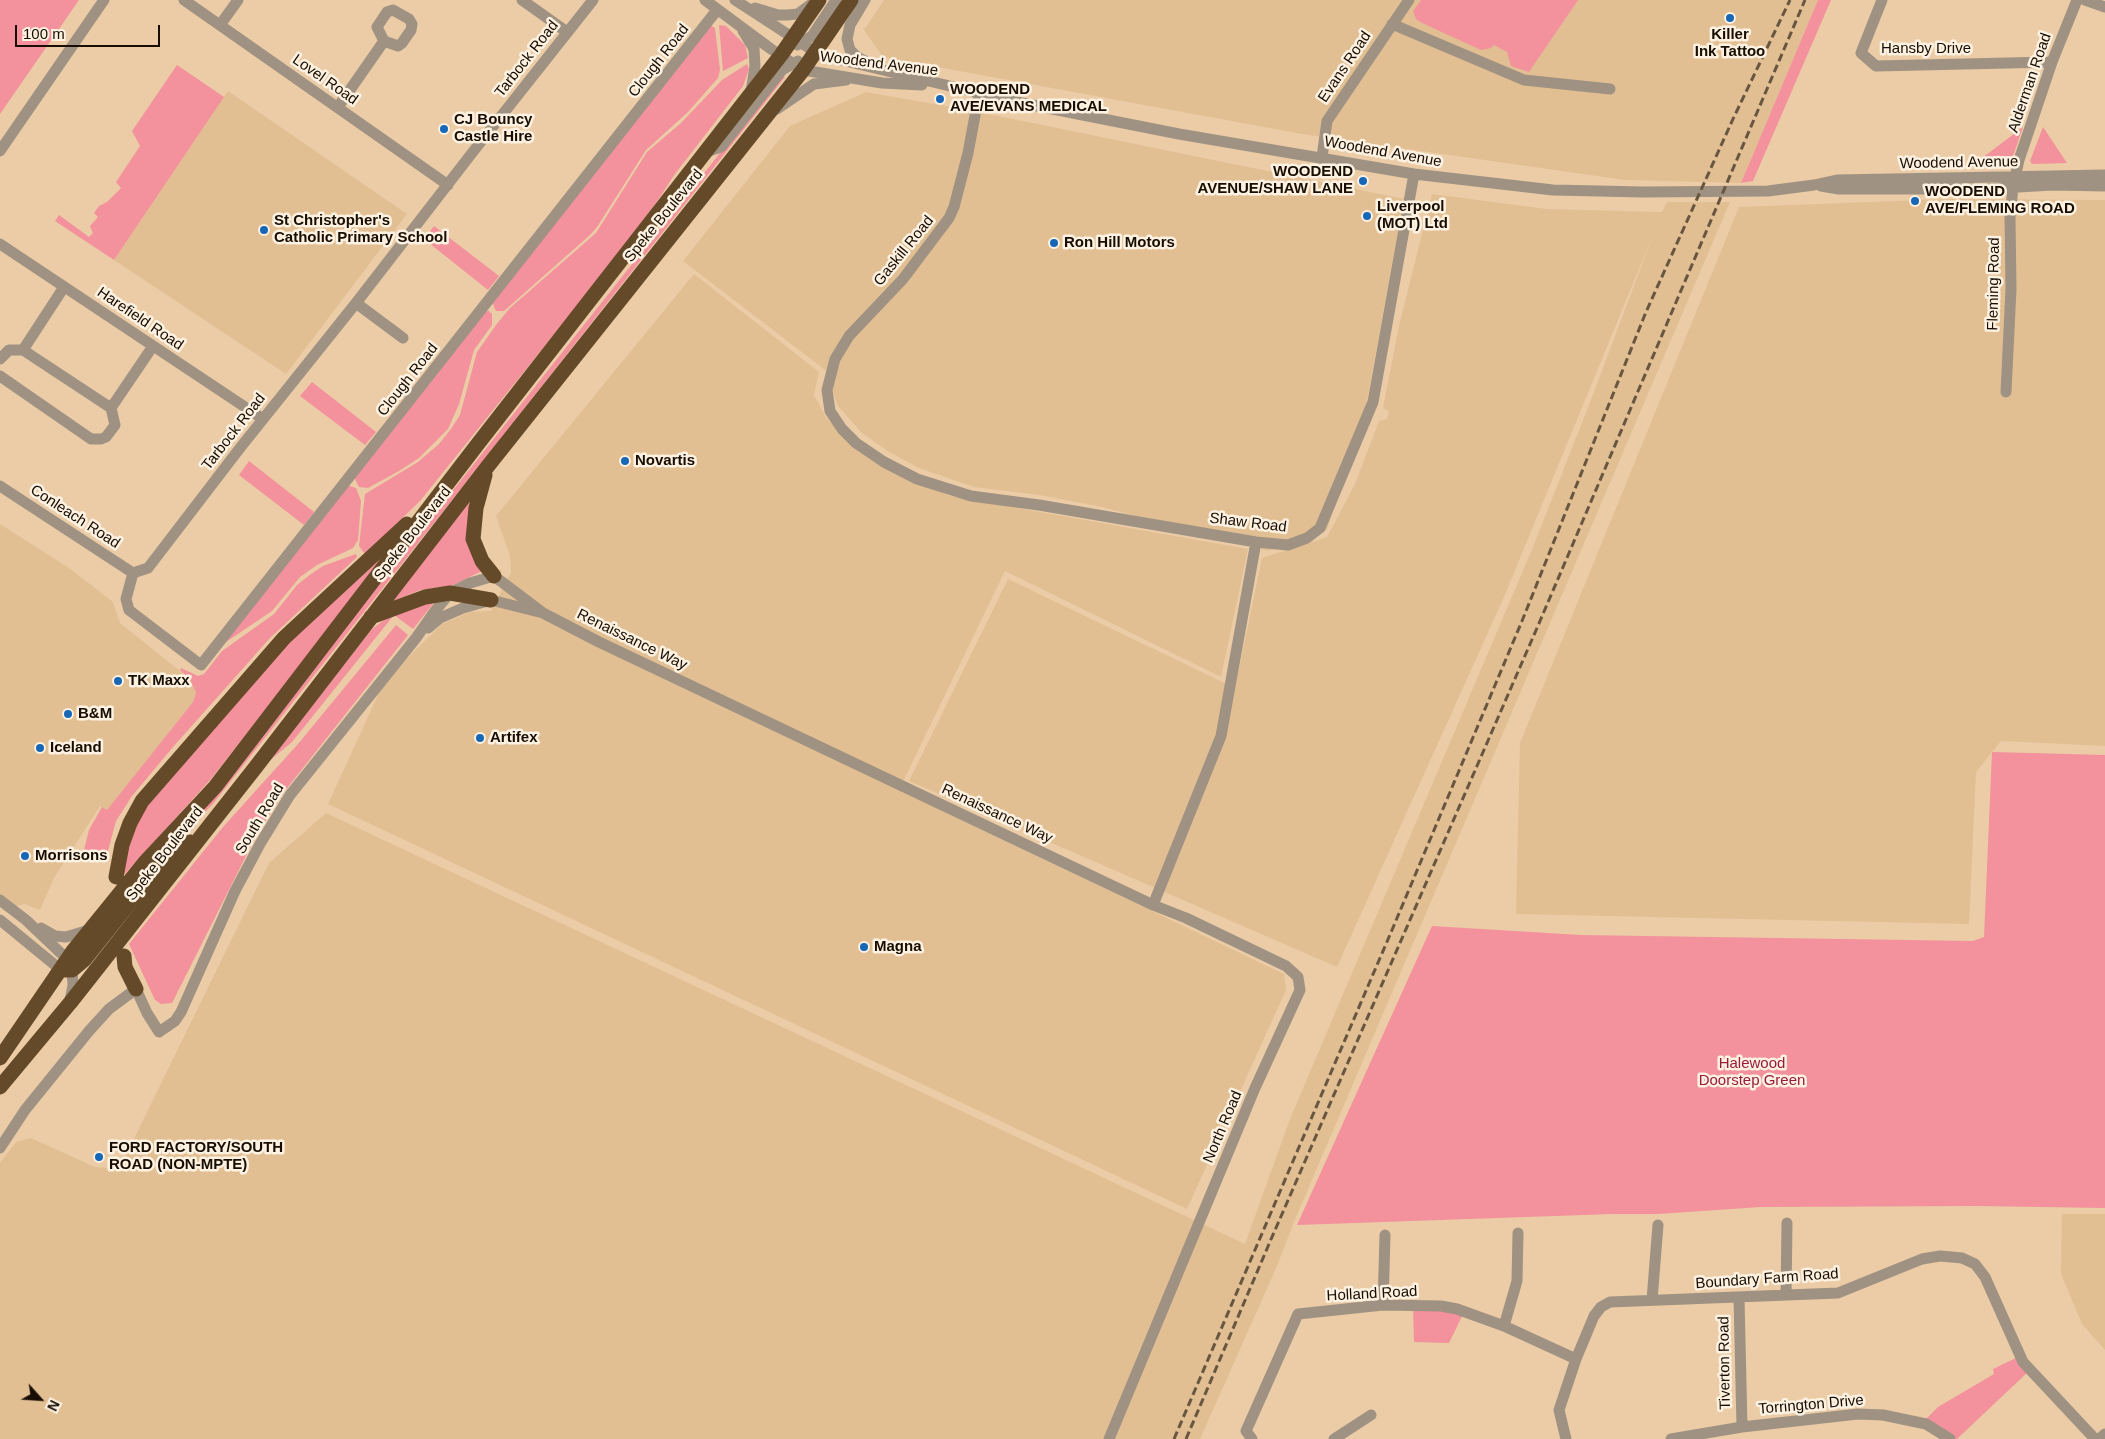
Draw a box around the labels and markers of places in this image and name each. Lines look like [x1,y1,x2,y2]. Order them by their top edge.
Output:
marker: Killer Ink Tattoo [1724,12,1736,24]
place label: Killer Ink Tattoo [1695,26,1765,61]
place label: WOODEND AVE/EVANS MEDICAL [950,81,1107,116]
marker: WOODEND AVE/EVANS MEDICAL [934,93,946,105]
place label: CJ Bouncy Castle Hire [454,111,532,146]
marker: CJ Bouncy Castle Hire [438,123,450,135]
place label: WOODEND AVENUE/SHAW LANE [1197,163,1353,198]
marker: WOODEND AVENUE/SHAW LANE [1357,175,1369,187]
place label: WOODEND AVE/FLEMING ROAD [1925,183,2075,218]
marker: WOODEND AVE/FLEMING ROAD [1909,195,1921,207]
place label: Liverpool (MOT) Ltd [1377,198,1448,233]
marker: Liverpool (MOT) Ltd [1361,210,1373,222]
place label: St Christopher's Catholic Primary School [274,212,447,247]
marker: St Christopher's Catholic Primary School [258,224,270,236]
place label: Ron Hill Motors [1064,234,1175,252]
marker: Ron Hill Motors [1048,237,1060,249]
place label: Novartis [635,452,695,470]
marker: Novartis [619,455,631,467]
place label: TK Maxx [128,672,190,690]
marker: TK Maxx [112,675,124,687]
place label: B&M [78,705,112,723]
marker: B&M [62,708,74,720]
place label: Artifex [490,729,538,747]
marker: Artifex [474,732,486,744]
place label: Iceland [50,739,102,757]
marker: Iceland [34,742,46,754]
place label: Morrisons [35,847,108,865]
marker: Morrisons [19,850,31,862]
place label: Magna [874,938,922,956]
marker: Magna [858,941,870,953]
place label: FORD FACTORY/SOUTH ROAD (NON-MPTE) [109,1139,283,1174]
marker: FORD FACTORY/SOUTH ROAD (NON-MPTE) [93,1151,105,1163]

